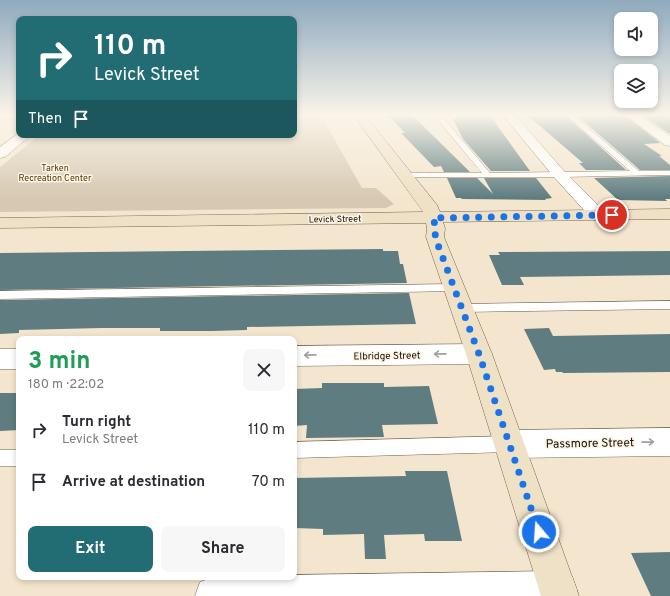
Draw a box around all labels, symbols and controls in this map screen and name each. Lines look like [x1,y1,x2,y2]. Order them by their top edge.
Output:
map controls [614,12,658,108]
button: sound [614,12,658,56]
text: 110 m [94,29,166,65]
icon: right [28,32,80,84]
text: Levick Street [94,64,200,87]
button: layers [614,64,658,108]
icon: arrive [70,108,92,130]
text: Then [28,110,62,129]
park label: Tarken Recreation Center [18,163,92,184]
pin [595,198,629,232]
icon: arrive [601,204,623,226]
street label: Levick Street [309,214,361,225]
text: 3 min [28,347,90,377]
button: close [243,349,285,391]
street label: Elbridge Street [353,349,421,364]
one-way arrow [434,350,447,358]
one-way arrow [304,352,317,359]
text: 180 m · 22:02 [28,377,104,393]
text: Turn right [62,413,131,432]
icon: right [28,419,50,441]
text: 110 m [248,421,285,440]
text: Levick Street [62,432,138,448]
street label: Passmore Street [546,435,634,453]
one-way arrow [641,439,654,446]
icon: arrive [28,471,50,493]
text: Arrive at destination [62,473,205,492]
text: 70 m [252,473,285,492]
position arrow [518,511,560,553]
button: Exit [28,526,153,572]
button: Share [161,526,285,572]

